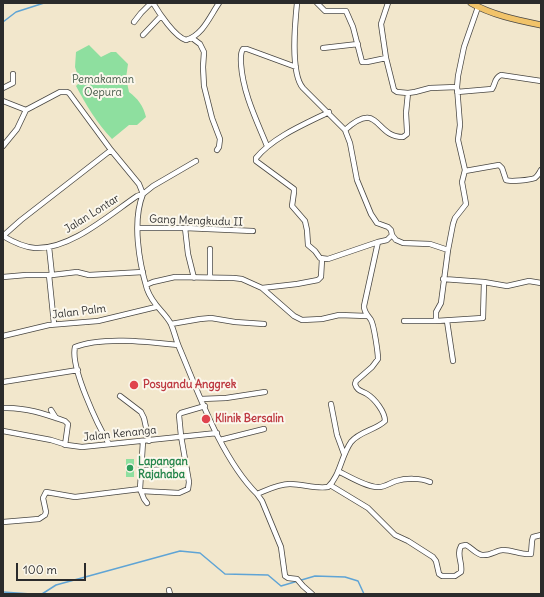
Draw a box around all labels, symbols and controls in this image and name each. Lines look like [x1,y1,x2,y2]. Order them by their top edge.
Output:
park label: Pemakaman Oepura [72,73,134,99]
street label: Jalan Lontar [62,192,122,236]
street label: Gang Mengkudu II [149,213,243,229]
street label: Jalan Palm [51,302,107,322]
place label: Posyandu Anggrek [143,378,236,392]
marker: Posyandu Anggrek [128,379,140,391]
place label: Klinik Bersalin [215,412,284,426]
marker: Klinik Bersalin [200,413,212,425]
street label: Jalan Kenanga [83,424,157,444]
place label: Lapangan Rajahaba [138,455,188,481]
marker: Lapangan Rajahaba [125,463,135,473]
scale bar [18,555,88,581]
text: 100 m [23,562,57,577]

